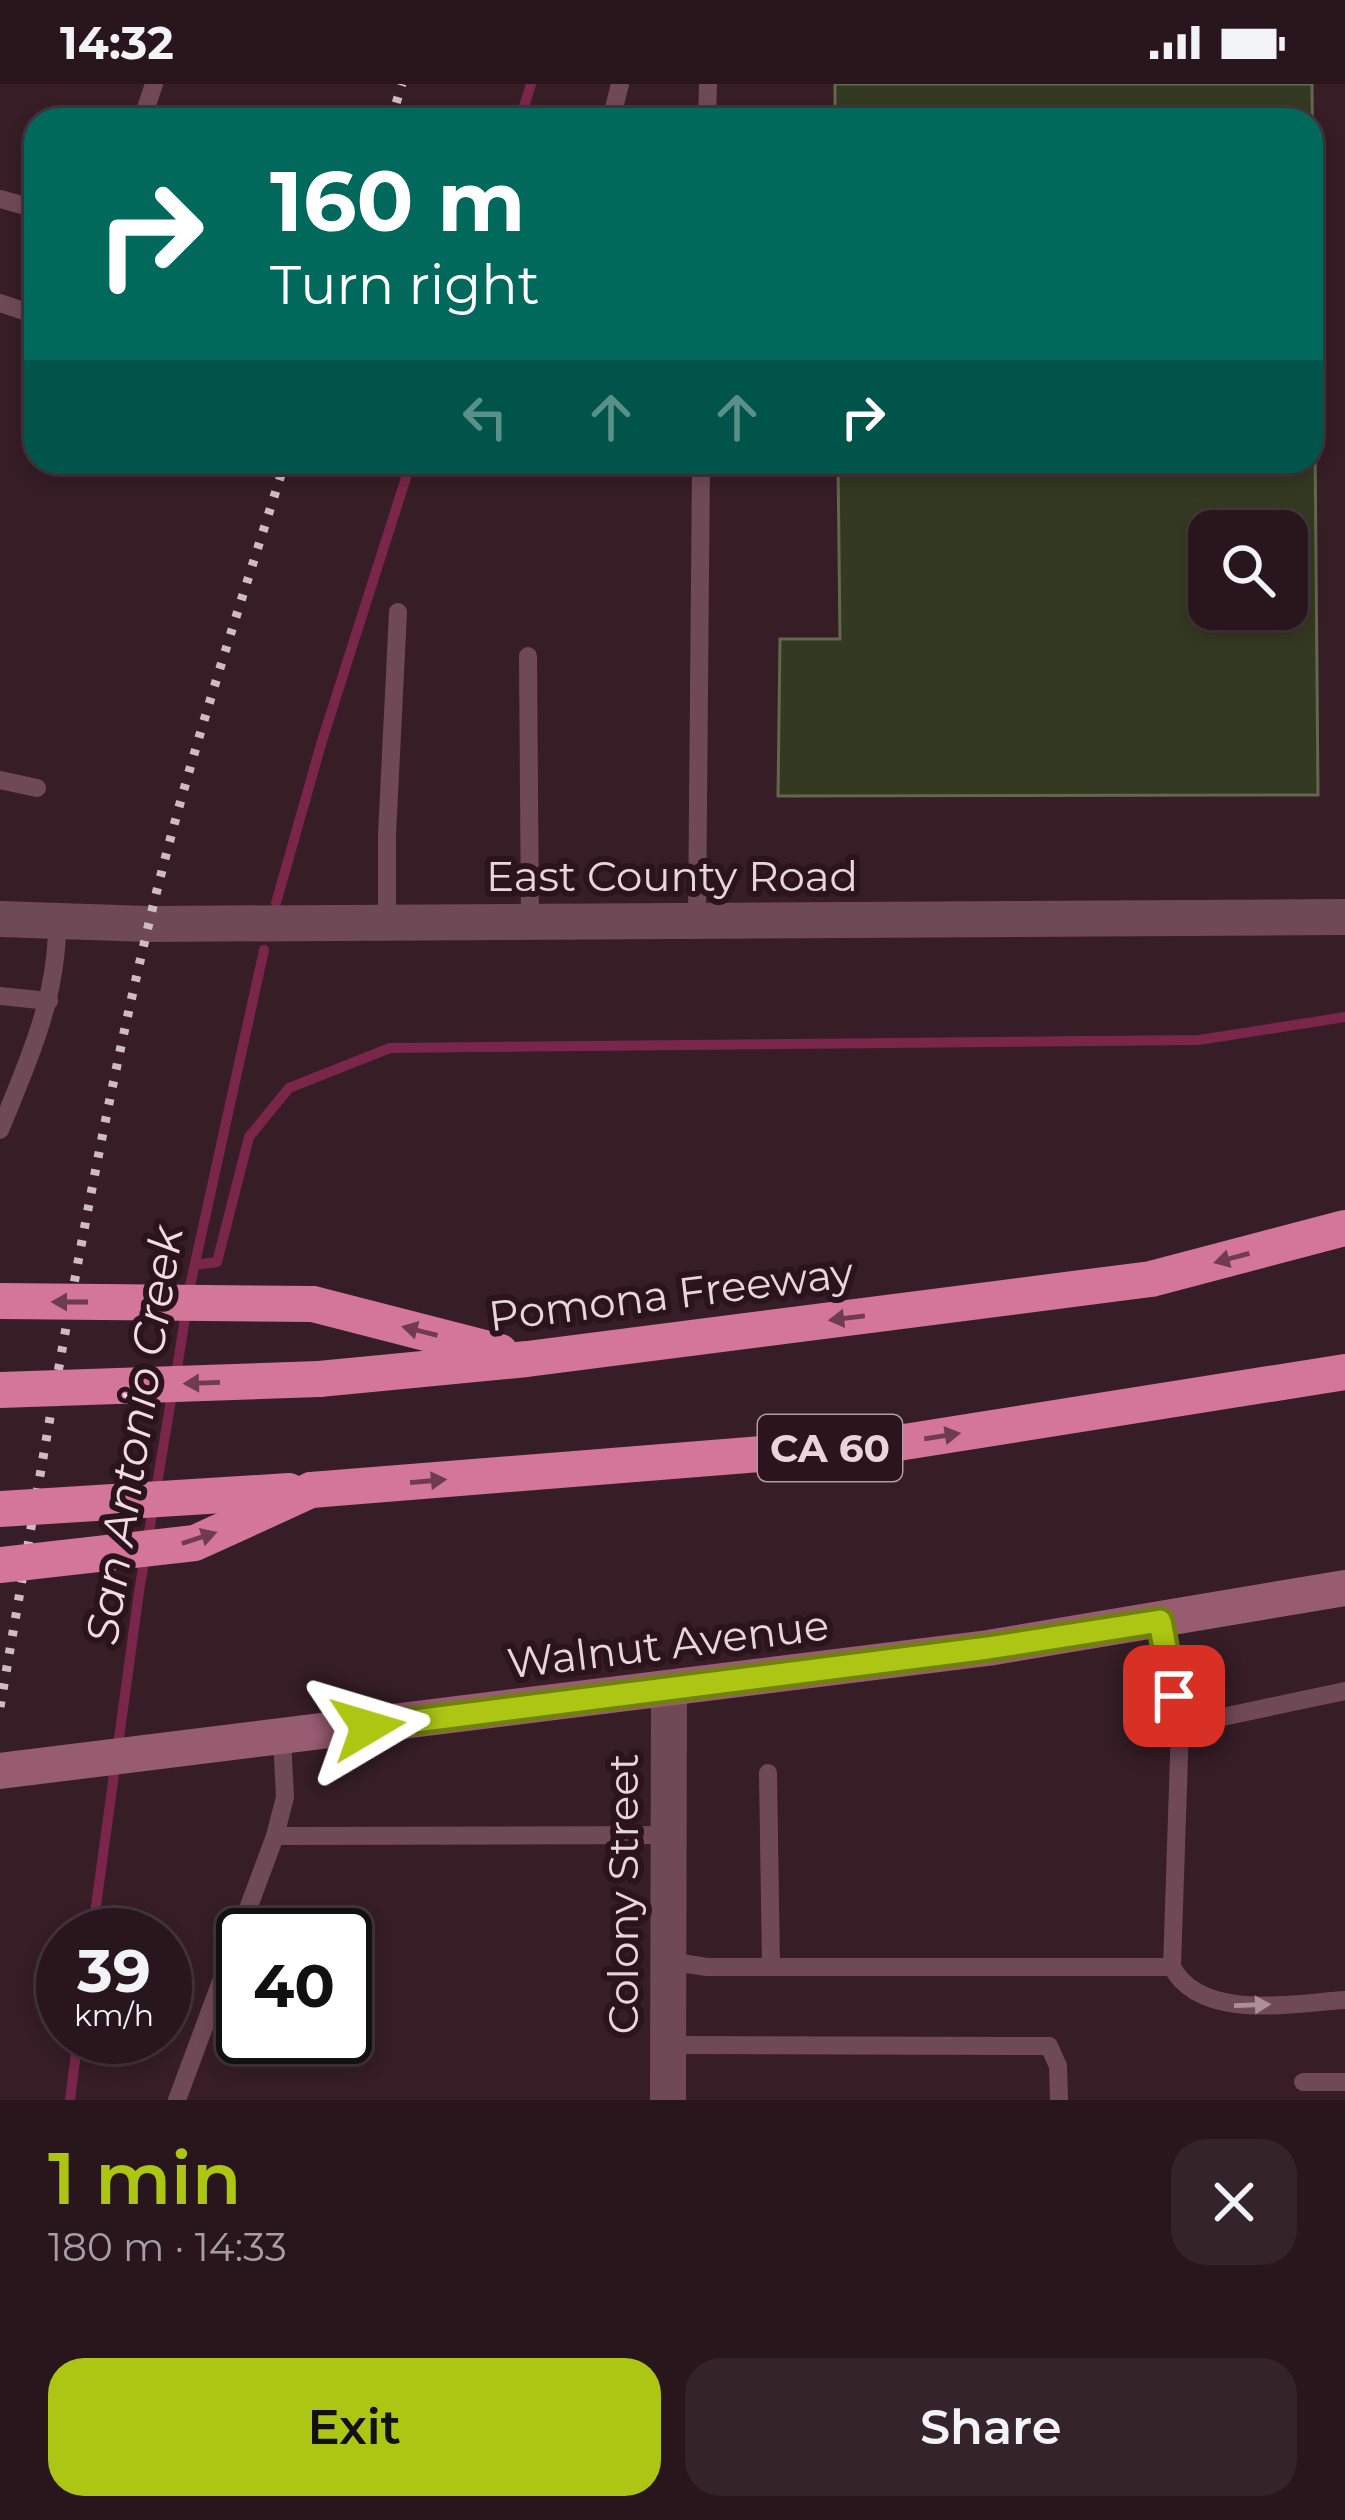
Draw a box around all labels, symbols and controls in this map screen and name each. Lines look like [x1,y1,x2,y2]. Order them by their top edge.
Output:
text: 14:32 [60,15,174,70]
text: 160 m [270,150,525,252]
icon: right [72,156,228,312]
text: Turn right [270,252,540,318]
icon: left [452,384,518,450]
icon: ahead [578,384,644,450]
icon: ahead [704,384,770,450]
icon: right [830,384,896,450]
map controls [1188,510,1308,630]
button: search [1188,510,1308,630]
street label: East County Road [486,850,858,902]
water label: San Antonio Creek [73,1220,194,1648]
street label: Pomona Freeway [486,1246,856,1342]
one-way arrow [1213,1249,1250,1268]
one-way arrow [50,1292,88,1312]
one-way arrow [828,1309,865,1328]
one-way arrow [401,1321,438,1340]
one-way arrow [182,1374,220,1393]
road number: CA 60 [758,1415,902,1481]
one-way arrow [923,1426,961,1445]
one-way arrow [410,1471,447,1490]
one-way arrow [181,1528,217,1546]
street label: Walnut Avenue [504,1598,832,1690]
pin [1123,1645,1225,1747]
icon: arrive [1141,1663,1207,1729]
position arrow [305,1664,431,1790]
street label: Colony Street [597,1753,649,2035]
speed limit sign: 40 [216,1908,372,2064]
text: 39 [77,1934,151,2007]
one-way arrow [1234,1995,1272,2014]
text: km/h [74,1997,154,2034]
text: 1 min [48,2134,241,2222]
button: close [1171,2139,1297,2265]
text: 180 m · 14:33 [48,2223,287,2271]
button: Exit [48,2358,661,2496]
button: Share [685,2358,1297,2496]

